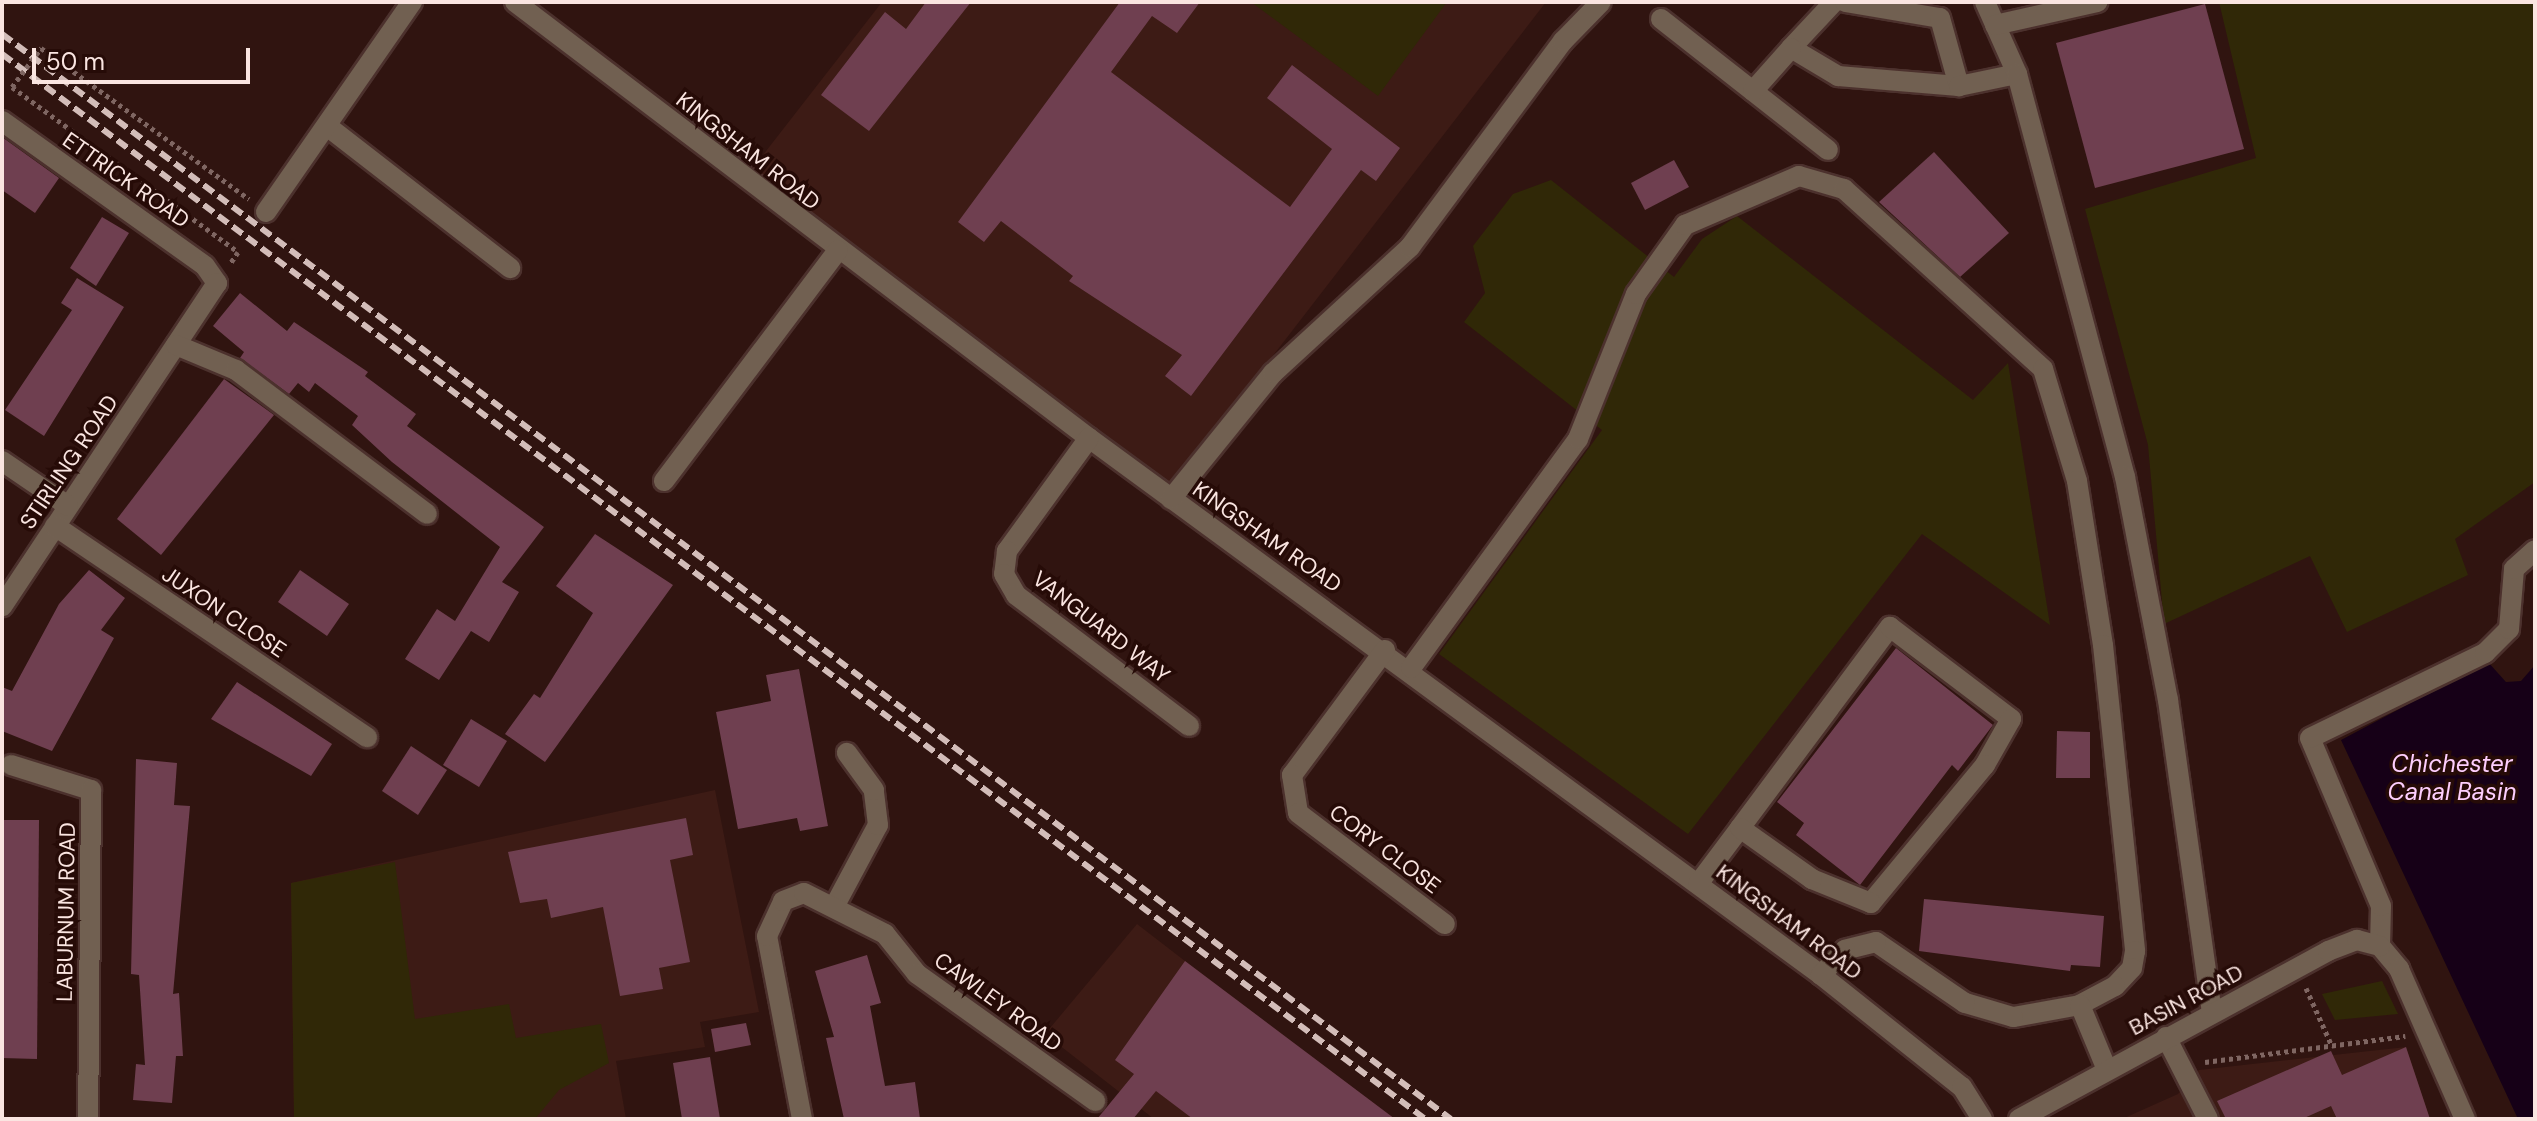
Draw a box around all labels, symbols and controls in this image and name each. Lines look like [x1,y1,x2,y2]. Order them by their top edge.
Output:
scale bar [36,32,254,82]
text: 50 m [46,46,105,77]
street label: KINGSHAM ROAD [671,87,825,215]
street label: ETTRICK ROAD [58,127,194,233]
street label: STIRLING ROAD [14,390,124,534]
street label: KINGSHAM ROAD [1188,476,1346,598]
street label: JUXON CLOSE [157,561,291,663]
street label: VANGUARD WAY [1027,565,1175,689]
water label: Chichester Canal Basin [2387,750,2517,806]
street label: CORY CLOSE [1324,799,1446,899]
street label: LABURNUM ROAD [51,822,81,1002]
street label: KINGSHAM ROAD [1711,859,1867,985]
street label: CAWLEY ROAD [929,947,1067,1057]
street label: BASIN ROAD [2124,959,2248,1041]

